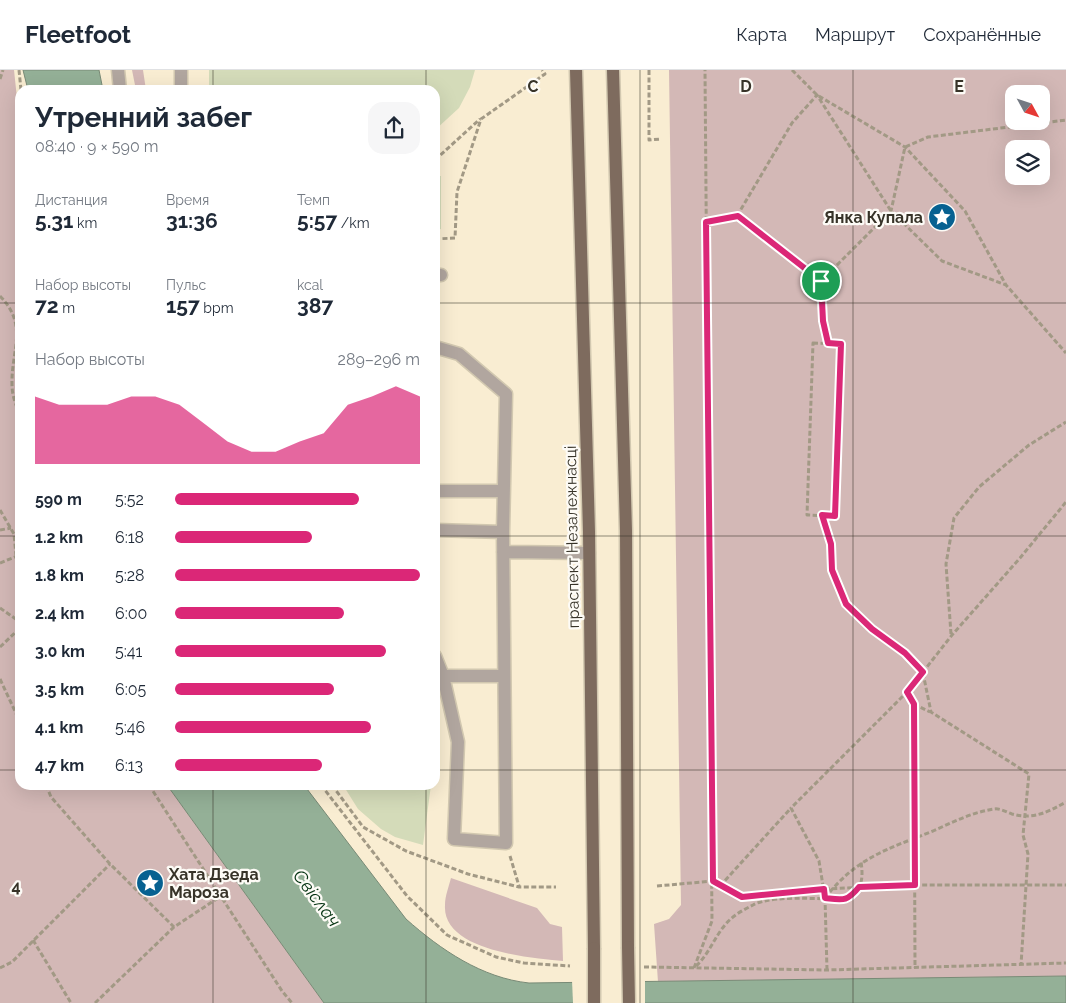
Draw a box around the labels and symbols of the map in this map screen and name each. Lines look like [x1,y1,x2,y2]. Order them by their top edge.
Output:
text: C [528,77,539,96]
text: D [740,77,752,96]
text: E [954,77,964,96]
north arrow [1005,85,1050,130]
place icon: Янка Купала [927,202,957,232]
place label: Янка Купала [824,208,923,227]
pin [800,260,842,302]
street label: праспект Незалежнасці [561,445,583,629]
place label: Хата Дзеда Мароза [168,865,259,902]
water label: Свіслач [289,865,345,931]
place icon: Хата Дзеда Мароза [135,868,165,898]
text: 4 [11,877,21,896]

